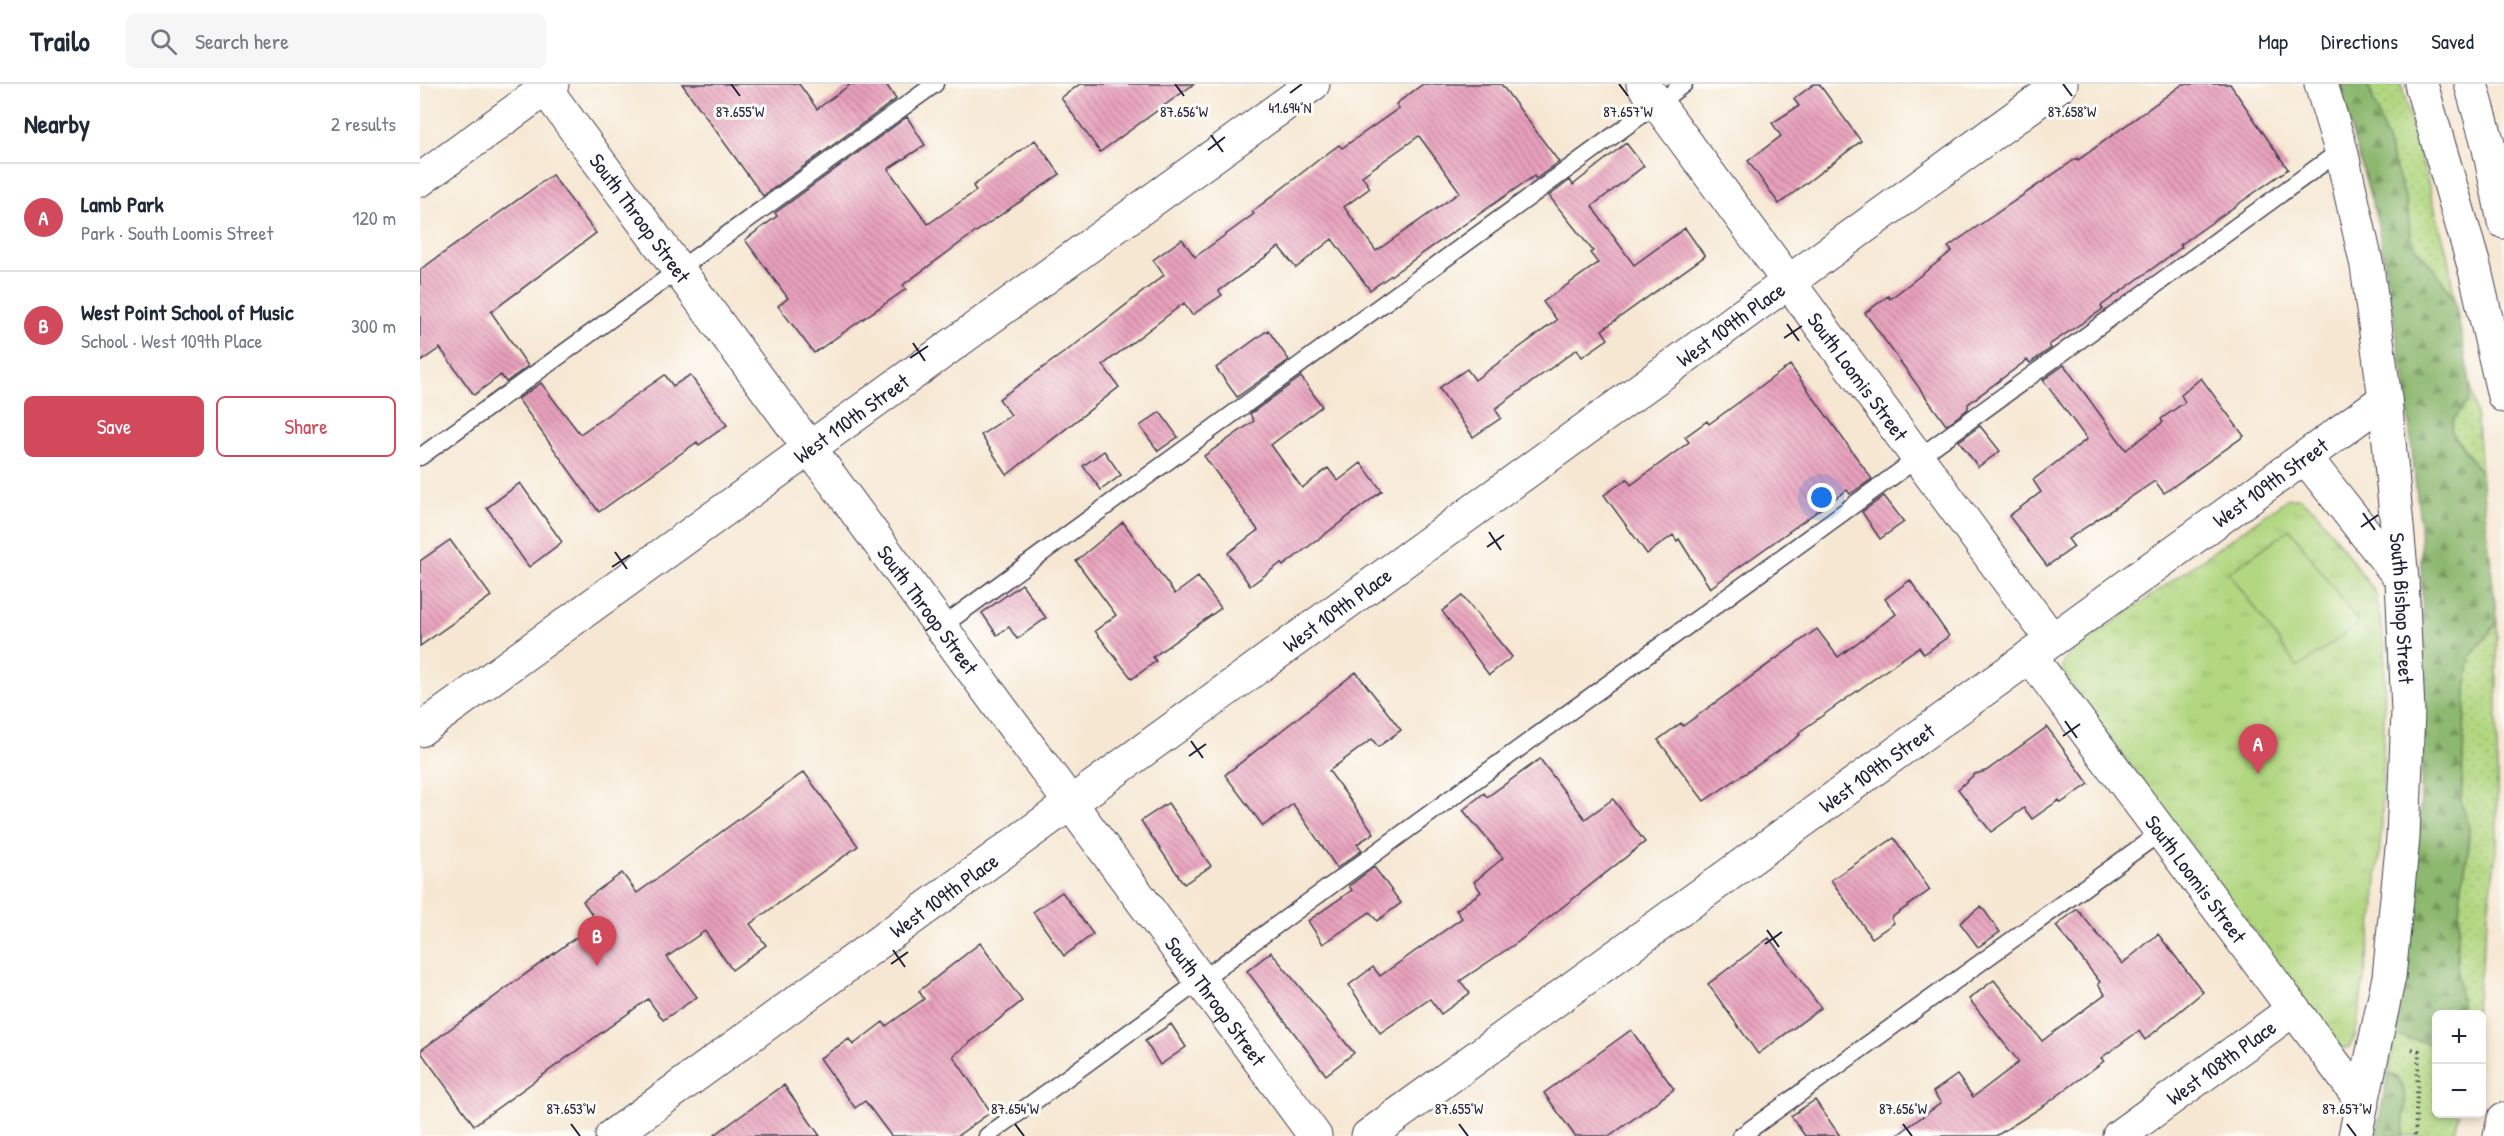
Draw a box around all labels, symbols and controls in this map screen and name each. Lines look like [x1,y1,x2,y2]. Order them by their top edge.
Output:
search box [126,14,546,68]
text: Trailo [30,22,90,60]
icon: search [147,25,180,58]
text: Search here [195,26,289,56]
text: Map [2258,27,2288,56]
text: Directions [2321,27,2398,56]
text: Saved [2431,27,2474,56]
text: 41.694°N [1269,97,1311,118]
text: 87.655°W [716,101,765,122]
text: 87.656°W [1160,101,1209,122]
text: 87.657°W [1603,101,1654,122]
text: 87.658°W [2048,101,2097,122]
text: Nearby [24,106,90,141]
text: 2 results [331,110,396,137]
street label: South Throop Street [583,147,698,289]
text: Lamb Park [81,189,164,219]
text: A [39,204,48,231]
text: 120 m [352,204,396,231]
text: Park · South Loomis Street [81,219,273,246]
street label: West 109th Place [1670,275,1790,373]
text: West Point School of Music [81,297,294,327]
street label: South Loomis Street [1801,306,1916,447]
text: B [38,312,49,339]
text: 300 m [351,312,396,339]
text: School · West 109th Place [81,327,262,354]
street label: West 110th Street [787,366,915,470]
button: Save [24,396,204,457]
button: Share [216,396,396,457]
street label: West 109th Street [2206,430,2334,534]
your location [1807,483,1836,512]
street label: South Bishop Street [2383,532,2421,685]
street label: South Throop Street [871,539,986,681]
street label: West 109th Place [1277,560,1397,659]
street label: West 109th Street [1813,715,1941,819]
pin: A [2238,724,2278,774]
street label: South Loomis Street [2139,809,2254,949]
street label: West 109th Place [884,846,1004,944]
pin: B [578,916,616,966]
street label: South Throop Street [1159,930,1274,1072]
map controls [2432,1010,2486,1118]
button: + [2432,1010,2486,1064]
street label: West 108th Place [2160,1012,2282,1112]
button: − [2432,1064,2486,1118]
text: 87.653°W [547,1098,596,1119]
text: 87.654°W [991,1098,1040,1119]
text: 87.655°W [1435,1098,1484,1119]
text: 87.656°W [1879,1098,1928,1119]
text: 87.657°W [2322,1098,2373,1119]

